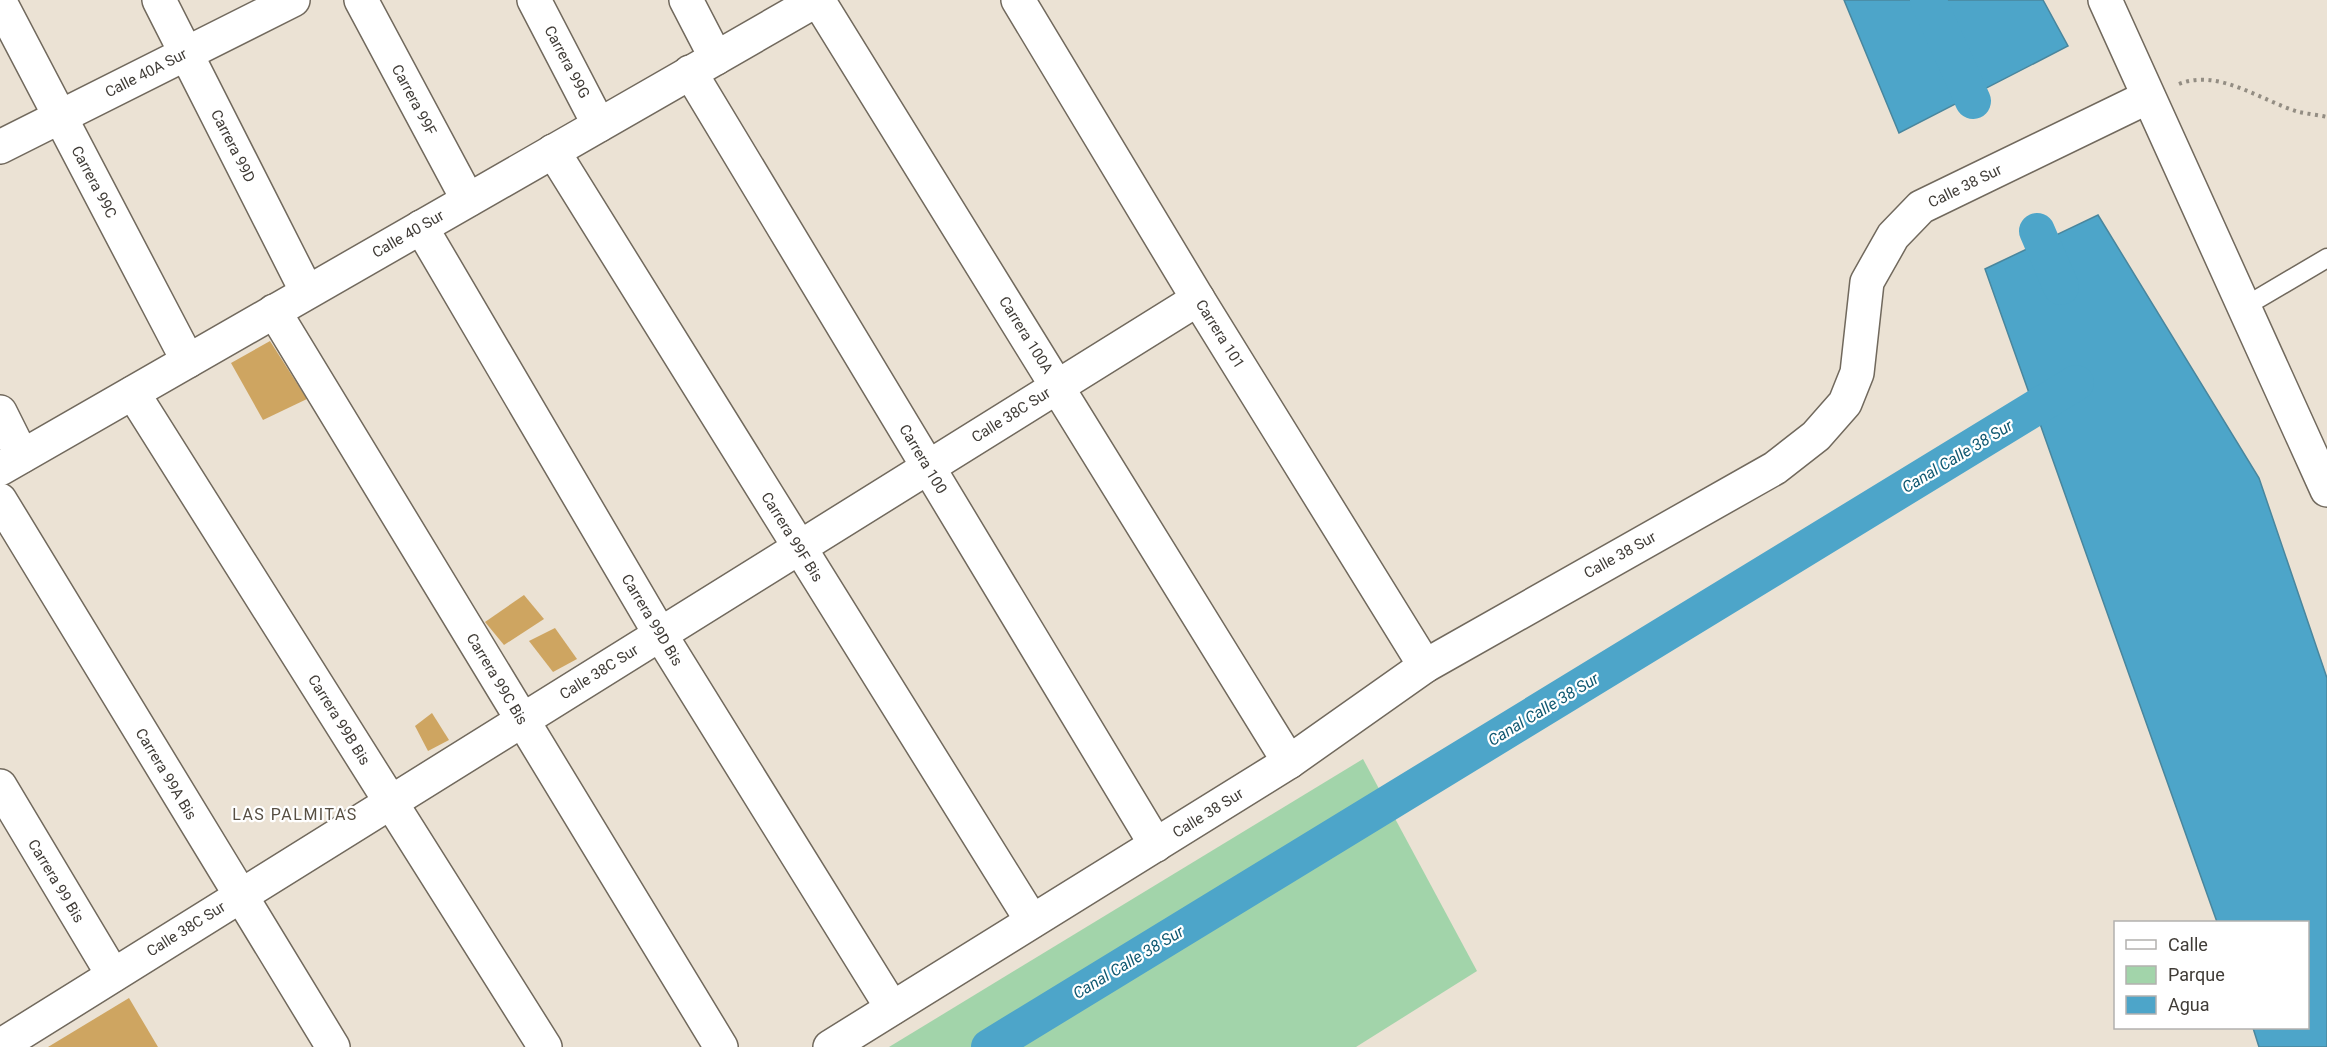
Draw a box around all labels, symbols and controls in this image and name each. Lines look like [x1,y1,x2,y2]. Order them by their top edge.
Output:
street label: Carrera 99G [540,23,594,101]
street label: Calle 40A Sur [102,45,190,101]
street label: Carrera 99F [388,61,440,139]
street label: Carrera 99D [207,107,259,185]
street label: Carrera 99C [67,143,121,221]
street label: Calle 38 Sur [1925,160,2005,212]
street label: Calle 40 Sur [369,206,447,262]
street label: Carrera 100A [995,293,1057,377]
street label: Carrera 101 [1192,296,1248,372]
street label: Calle 38C Sur [968,384,1054,446]
water label: Canal Calle 38 Sur [1898,415,2017,497]
street label: Carrera 100 [895,421,951,497]
street label: Carrera 99F Bis [757,489,827,585]
street label: Calle 38 Sur [1581,528,1659,582]
street label: Carrera 99D Bis [618,571,686,669]
street label: Carrera 99C Bis [463,630,531,728]
street label: Calle 38C Sur [556,641,642,703]
water label: Canal Calle 38 Sur [1484,668,1603,750]
street label: Carrera 99B Bis [304,671,374,769]
street label: Carrera 99A Bis [132,725,200,823]
street label: Calle 38 Sur [1169,784,1247,842]
district label: LAS PALMITAS [232,805,358,824]
street label: Carrera 99 Bis [24,836,88,926]
street label: Calle 38C Sur [143,898,229,960]
water label: Canal Calle 38 Sur [1069,921,1188,1003]
legend [2114,921,2309,1029]
text: Calle [2168,934,2208,955]
text: Parque [2168,964,2225,985]
text: Agua [2168,994,2210,1015]

